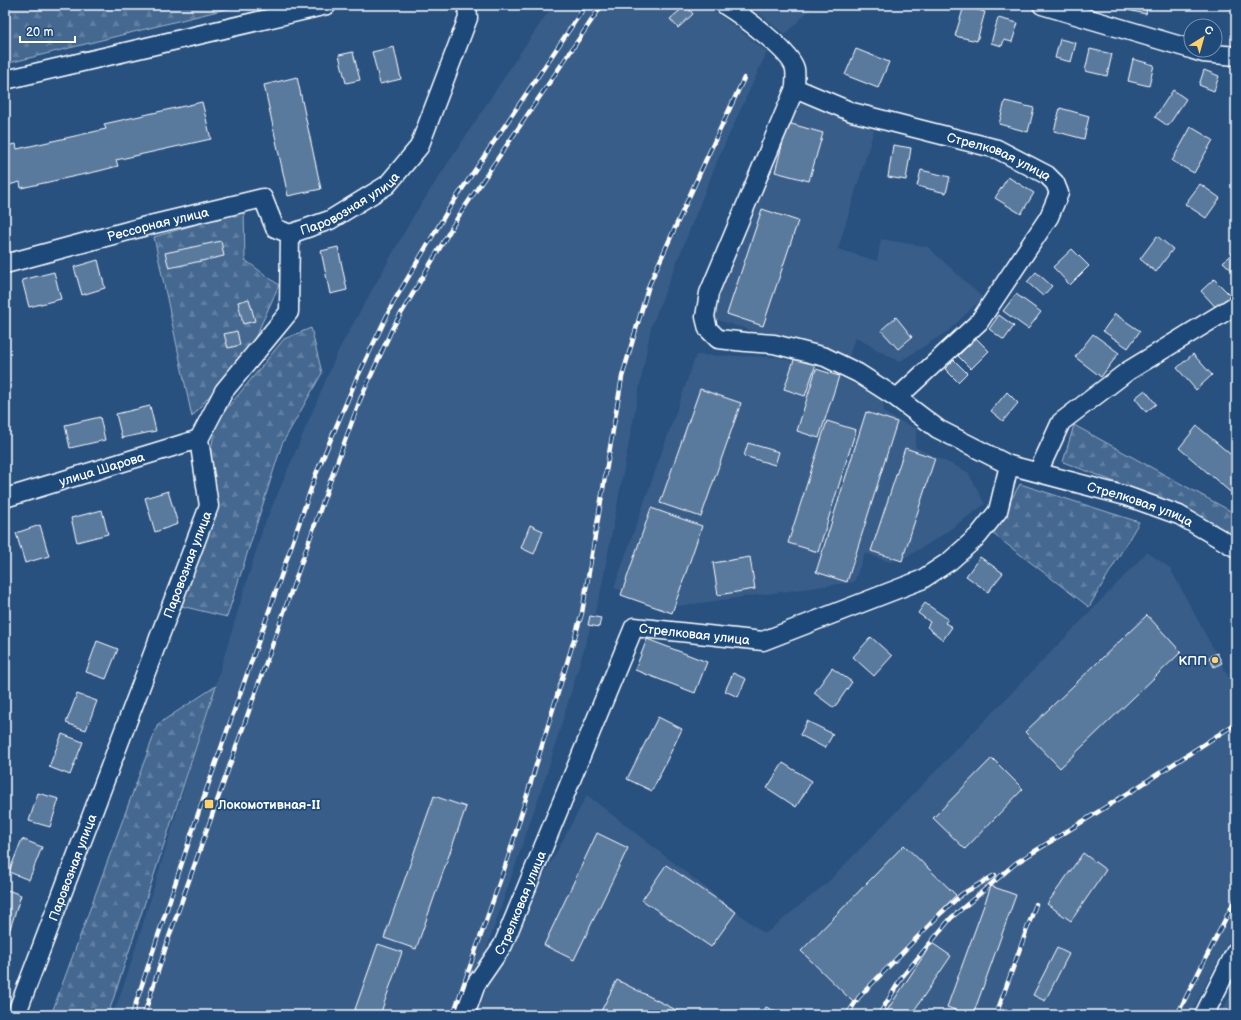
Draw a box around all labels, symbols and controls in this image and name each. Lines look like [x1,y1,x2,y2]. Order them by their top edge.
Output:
scale bar [20,18,75,44]
north arrow [1183,18,1223,58]
text: С [1202,23,1216,38]
text: 20 m [26,25,53,40]
street label: Стрелковая улица [945,130,1055,184]
street label: Паровозная улица [298,169,404,239]
street label: Рессорная улица [105,204,211,245]
street label: улица Шарова [57,449,147,490]
street label: Стрелковая улица [1085,479,1196,531]
street label: Паровозная улица [160,509,215,620]
street label: Стрелковая улица [638,621,751,649]
place label: КПП [1179,653,1207,669]
marker: КПП [1210,655,1220,665]
place label: Локомотивная-II [217,797,320,813]
marker: Локомотивная-II [203,798,215,810]
street label: Паровозная улица [45,812,101,923]
street label: Стрелковая улица [491,848,550,958]

